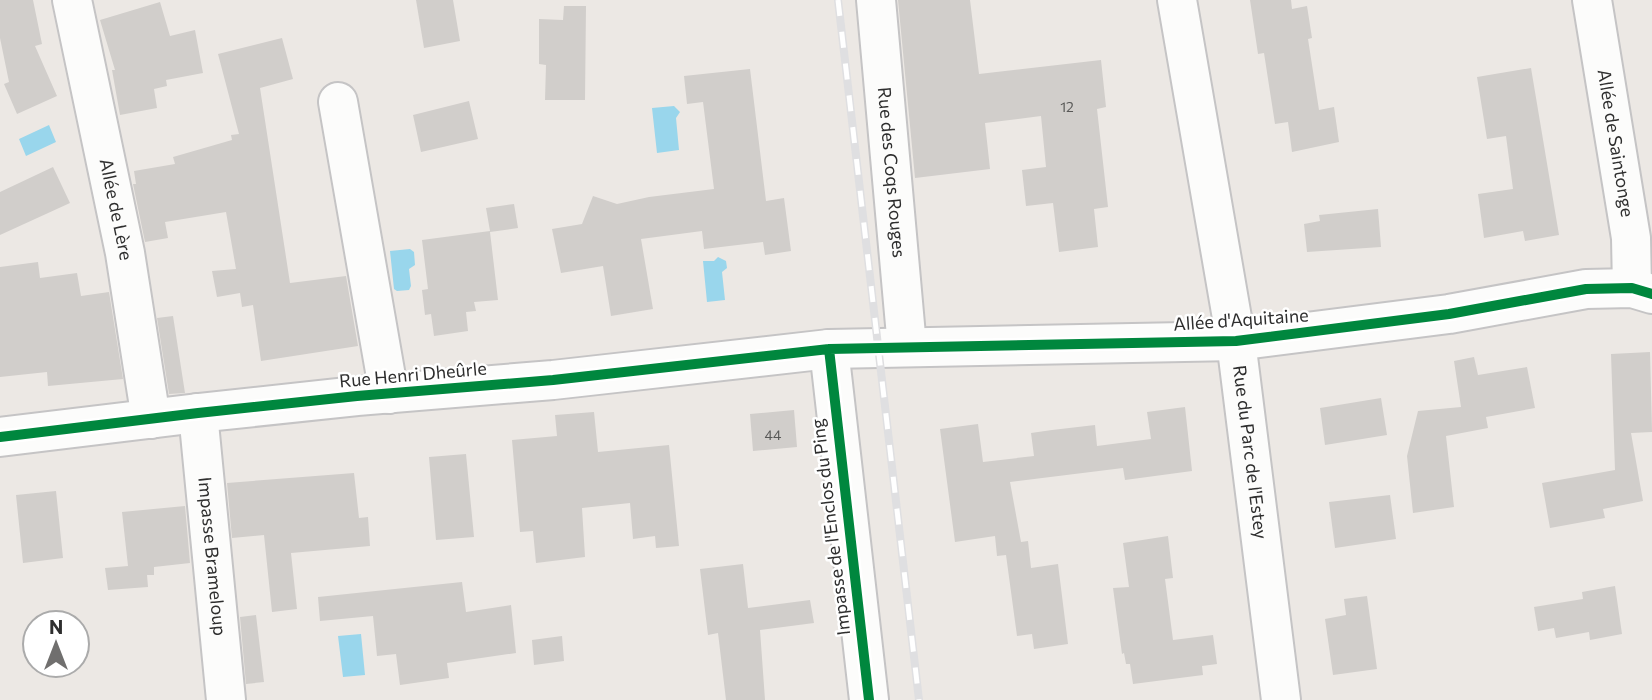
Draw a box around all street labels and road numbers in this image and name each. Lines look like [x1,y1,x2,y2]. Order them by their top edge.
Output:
street label: Allée de Saintonge [1593,67,1639,219]
street label: Rue des Coqs Rouges [874,86,911,259]
street label: Allée de Lère [95,156,138,262]
street label: Allée d'Aquitaine [1173,303,1309,335]
street label: Rue Henri Dheûrle [338,357,488,391]
street label: Rue du Parc de l'Estey [1229,364,1273,540]
street label: Impasse de l'Enclos du Ping [806,417,854,637]
street label: Impasse Brameloup [194,476,232,637]

